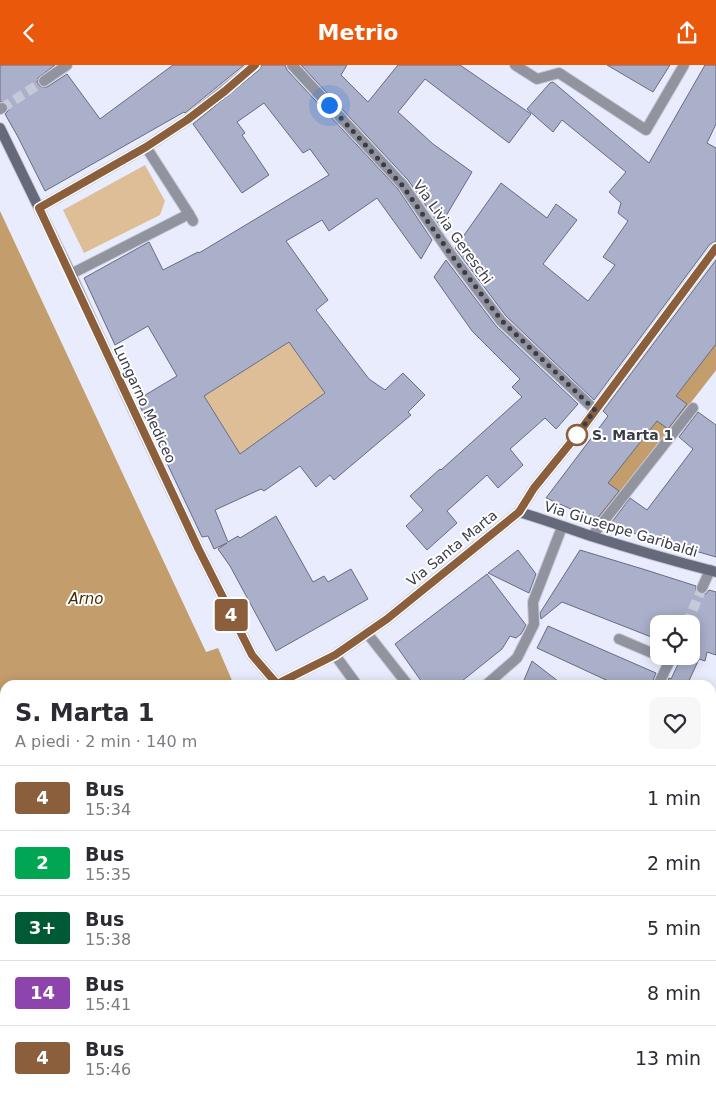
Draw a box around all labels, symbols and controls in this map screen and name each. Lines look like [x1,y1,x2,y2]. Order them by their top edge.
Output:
icon: back [15,19,43,47]
icon: share [673,19,701,47]
text: Metrio [318,20,398,45]
your location [317,93,342,118]
street label: Via Livia Gereschi [410,177,496,287]
street label: Lungarno Mediceo [111,342,179,466]
marker: S. Marta 1 [566,424,588,446]
place label: S. Marta 1 [592,427,673,443]
street label: Via Giuseppe Garibaldi [542,498,700,560]
street label: Via Santa Marta [404,507,500,589]
water label: Arno [67,590,104,608]
line badge: 4 [215,599,247,631]
text: 4 [225,604,237,625]
map controls [650,615,700,665]
button: locate [650,615,700,665]
button: heart [649,697,701,749]
text: S. Marta 1 [15,699,154,727]
text: A piedi · 2 min · 140 m [15,732,197,751]
text: Bus [85,778,124,800]
text: 4 [36,787,49,808]
text: 1 min [647,787,701,809]
text: 15:34 [85,800,131,819]
text: Bus [85,843,124,865]
text: 2 [36,852,49,873]
text: 2 min [647,852,701,874]
text: 15:35 [85,865,131,884]
text: Bus [85,908,124,930]
text: 3+ [29,917,56,938]
text: 5 min [647,917,701,939]
text: 15:38 [85,930,131,949]
text: Bus [85,973,124,995]
text: 14 [30,982,55,1003]
text: 8 min [647,982,701,1004]
text: 15:41 [85,995,131,1014]
text: Bus [85,1038,124,1060]
text: 4 [36,1047,49,1068]
text: 13 min [635,1047,701,1069]
text: 15:46 [85,1060,131,1079]

